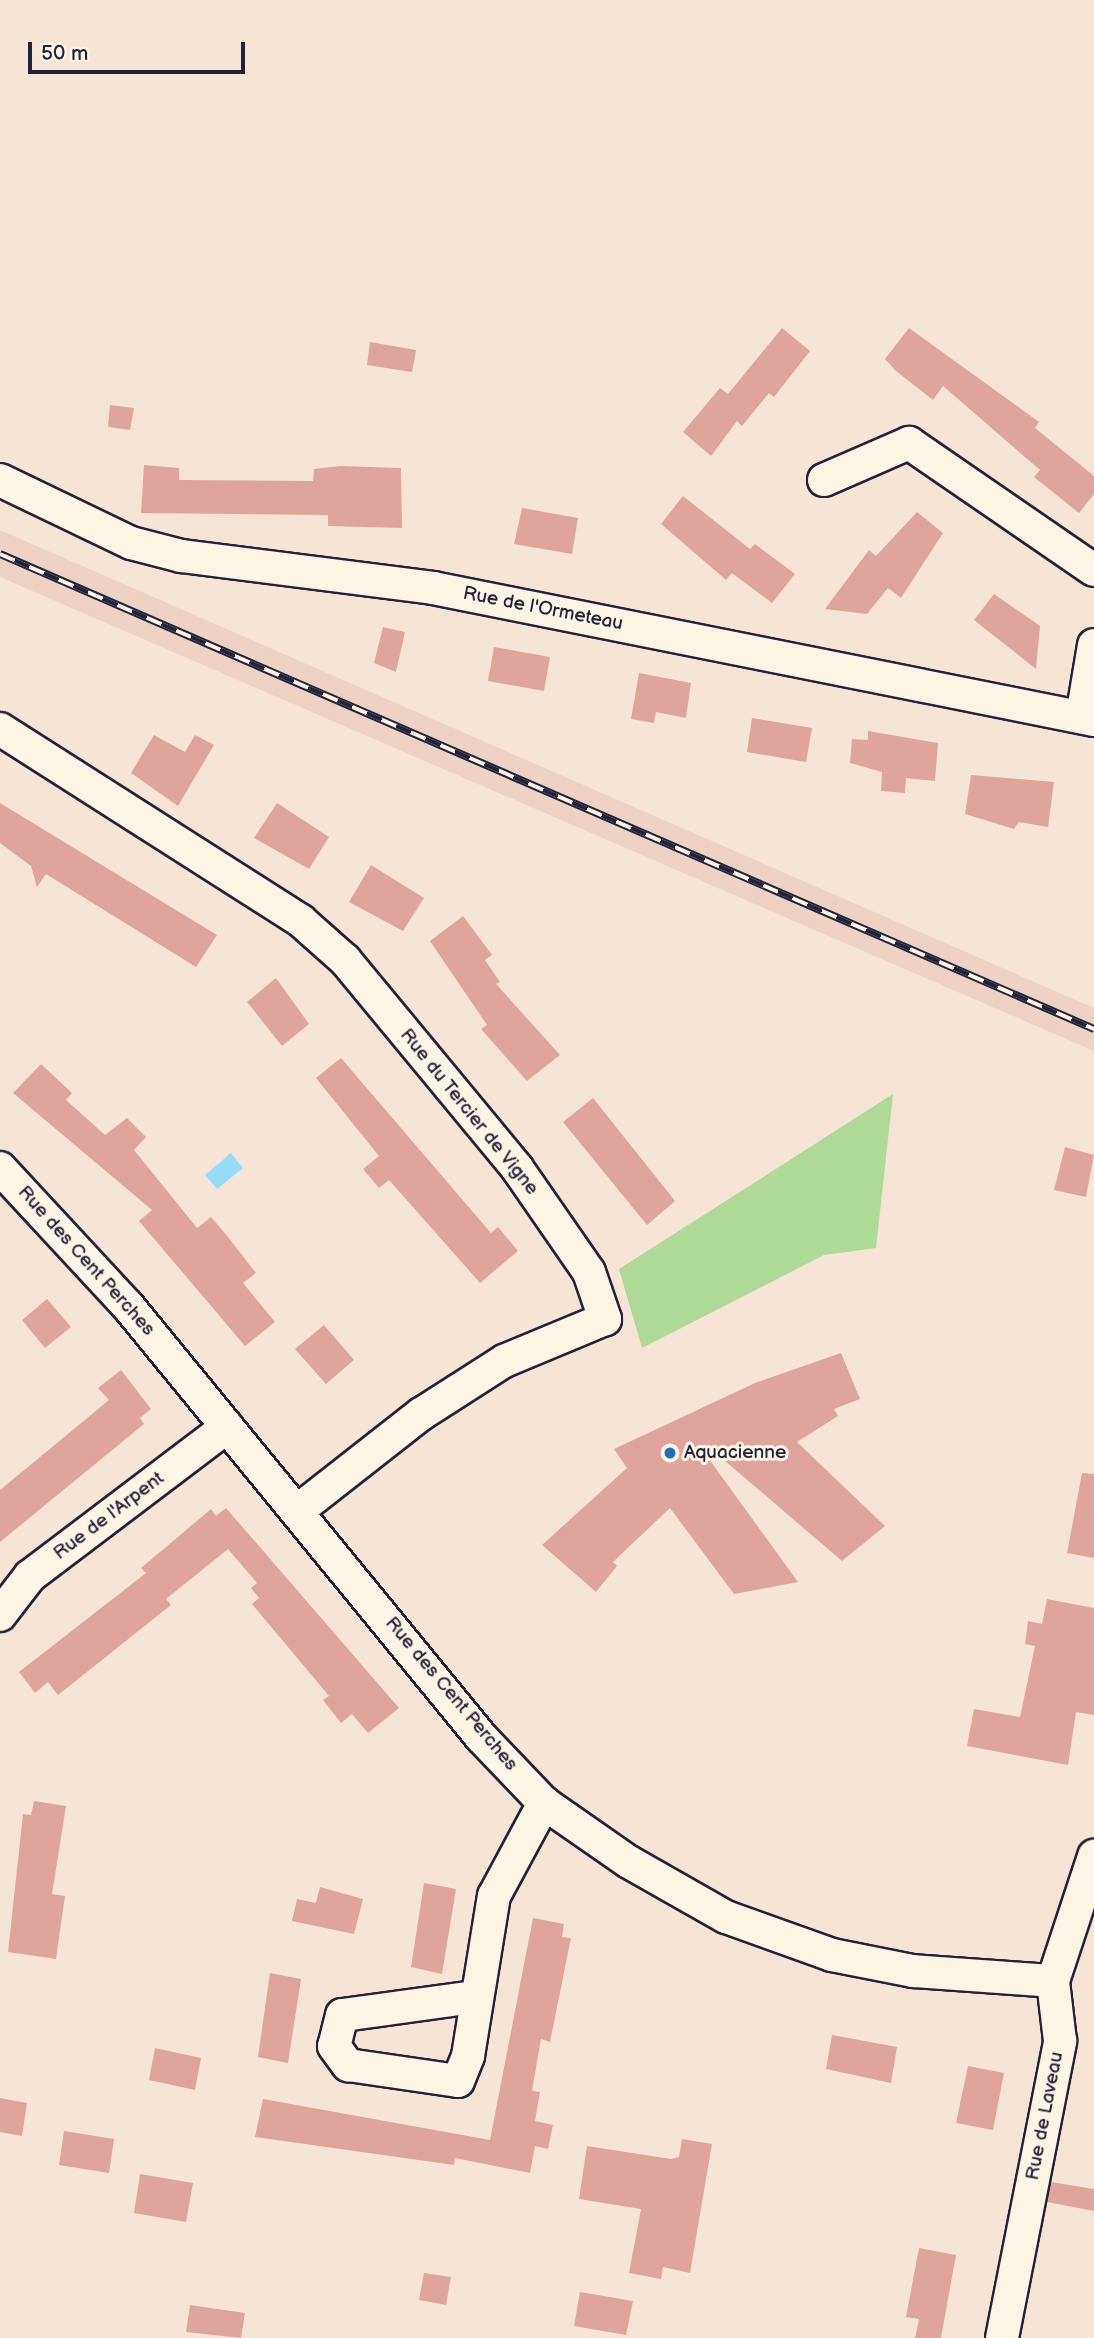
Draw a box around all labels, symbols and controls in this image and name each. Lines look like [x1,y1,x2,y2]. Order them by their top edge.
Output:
scale bar [32,28,248,72]
text: 50 m [41,41,88,66]
street label: Rue de l'Ormeteau [461,582,625,636]
street label: Rue du Tercier de Vigne [395,1024,543,1200]
street label: Rue des Cent Perches [13,1181,159,1341]
place label: Aquacienne [684,1442,786,1464]
marker: Aquacienne [662,1445,678,1461]
street label: Rue de l'Arpent [49,1467,169,1565]
street label: Rue des Cent Perches [380,1612,522,1776]
street label: Rue de Laveau [1021,2050,1069,2182]

